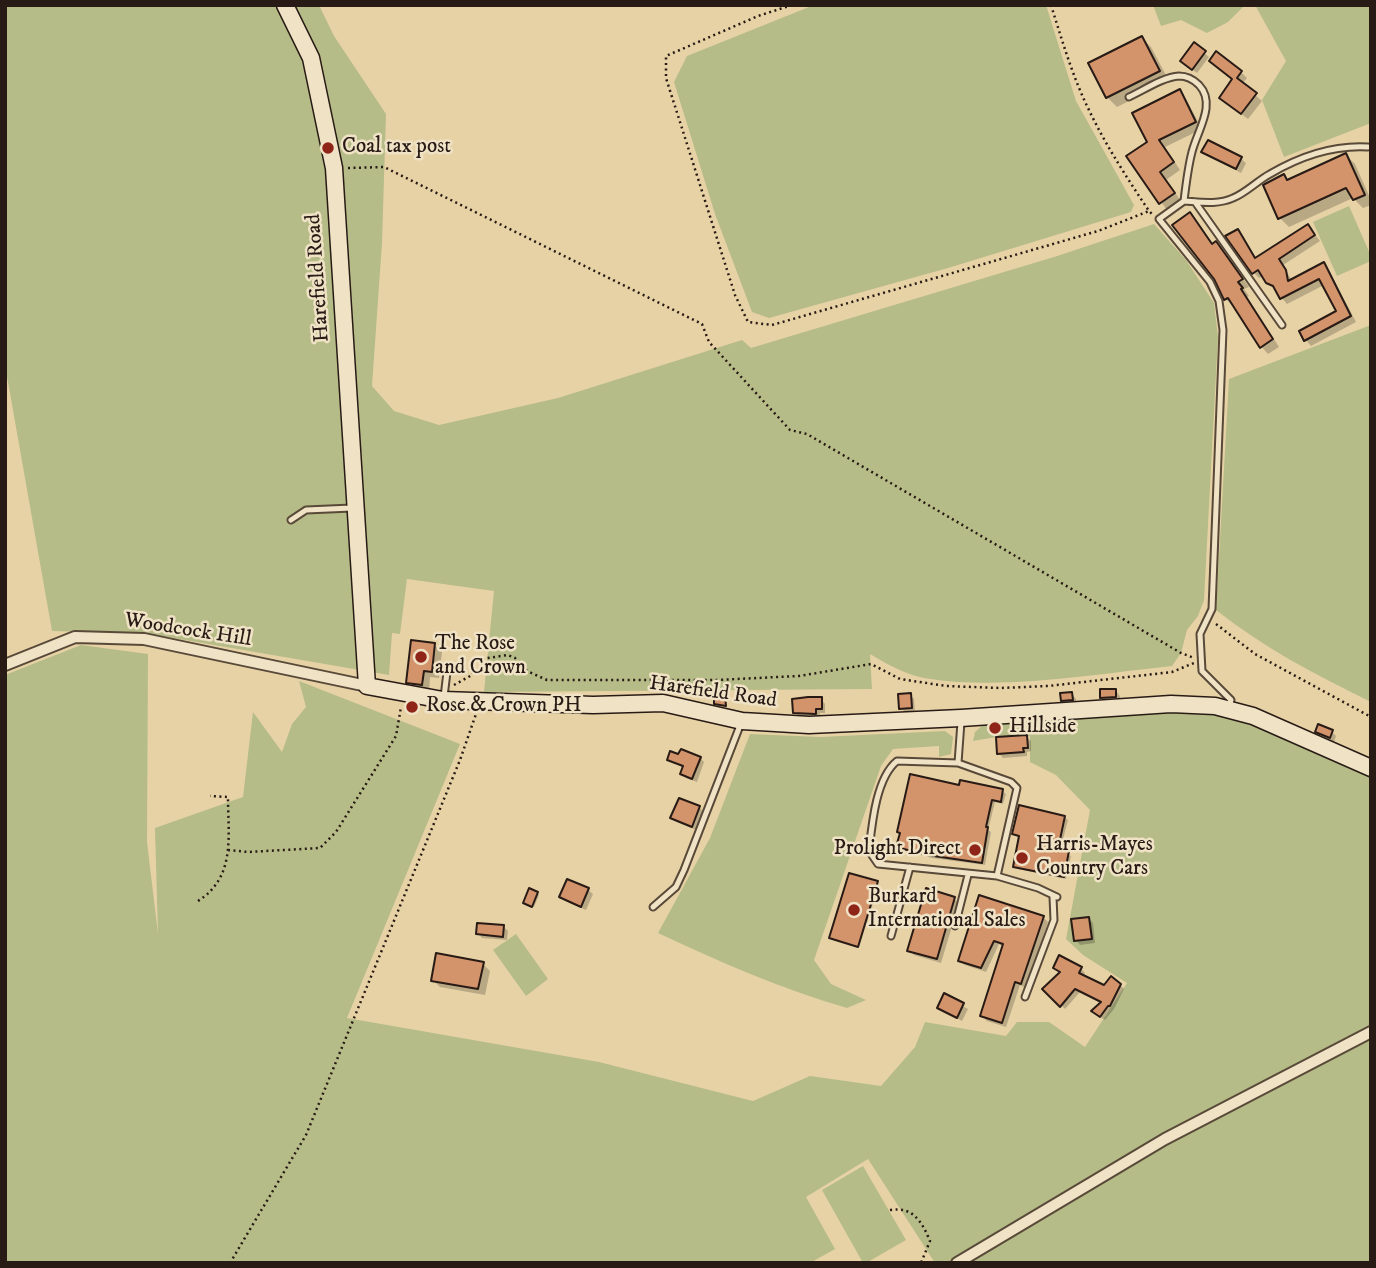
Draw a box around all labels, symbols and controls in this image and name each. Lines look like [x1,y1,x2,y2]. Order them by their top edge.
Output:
place label: Coal tax post [342,135,451,161]
marker: Coal tax post [320,140,336,156]
street label: Harefield Road [302,213,336,343]
street label: Woodcock Hill [123,609,253,653]
place label: The Rose and Crown [435,632,526,682]
marker: The Rose and Crown [413,649,429,665]
street label: Harefield Road [648,672,778,714]
place label: Rose & Crown PH [426,694,582,720]
marker: Rose & Crown PH [404,699,420,715]
place label: Hillside [1009,715,1076,741]
marker: Hillside [987,720,1003,736]
place label: Harris-Mayes Country Cars [1036,833,1153,883]
place label: Prolight Direct [833,837,961,863]
marker: Prolight Direct [967,842,983,858]
marker: Harris-Mayes Country Cars [1014,850,1030,866]
place label: Burkard International Sales [868,885,1026,935]
marker: Burkard International Sales [846,902,862,918]

